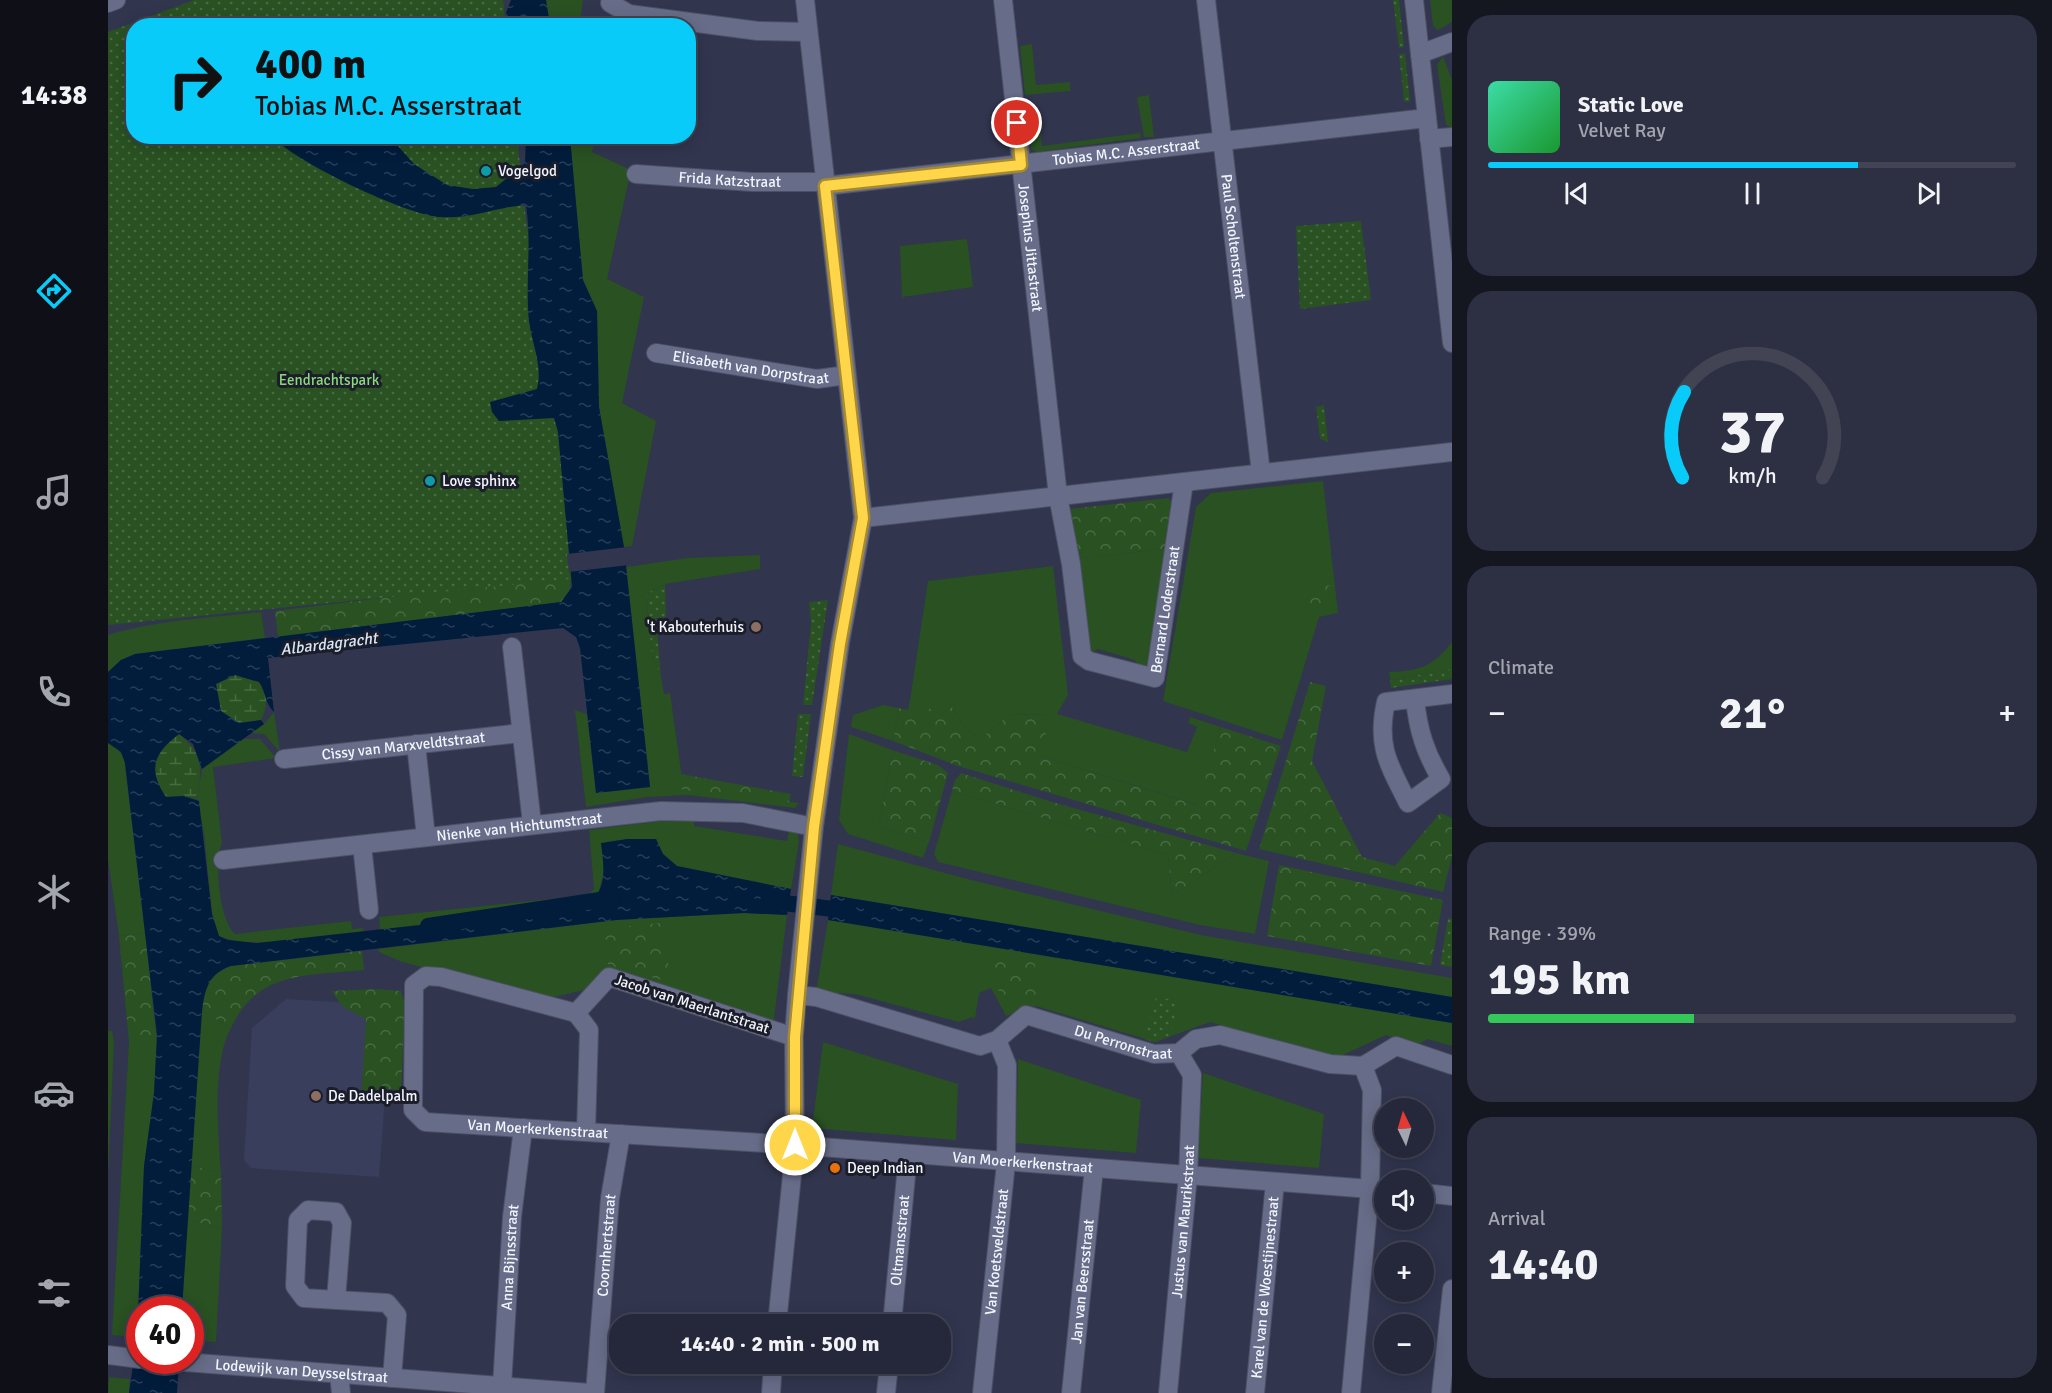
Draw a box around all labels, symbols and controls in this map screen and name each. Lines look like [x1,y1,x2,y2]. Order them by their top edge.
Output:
text: 400 m [255,39,366,90]
icon: right [156,42,234,120]
text: 14:38 [21,79,87,112]
text: Tobias M.C. Asserstraat [255,90,522,123]
text: Static Love [1578,91,1684,118]
pin [991,97,1042,148]
icon: arrive [1000,106,1033,139]
text: Velvet Ray [1578,118,1666,143]
street label: Tobias M.C. Asserstraat [1051,135,1201,169]
place label: Vogelgod [498,162,557,180]
marker: Vogelgod [479,164,493,178]
street label: Frida Katzstraat [678,168,781,191]
street label: Paul Scholtenstraat [1217,173,1250,300]
icon: previous [1560,177,1593,210]
icon: pause [1736,177,1769,210]
icon: next [1912,177,1945,210]
street label: Josephus Jittastraat [1014,182,1047,313]
icon: directions [33,270,75,312]
street label: Elisabeth van Dorpstraat [671,347,830,388]
park label: Eendrachtspark [279,371,380,389]
text: 37 [1718,393,1786,470]
text: km/h [1728,463,1776,489]
icon: music [33,471,75,513]
place label: Love sphinx [442,472,516,490]
marker: Love sphinx [423,474,437,488]
street label: Bernard Loderstraat [1147,545,1183,674]
place label: 't Kabouterhuis [647,618,744,636]
marker: 't Kabouterhuis [749,620,763,634]
water label: Albardagracht [280,628,381,660]
text: Climate [1488,655,1554,680]
icon: phone [33,671,75,713]
text: 21° [1719,686,1785,741]
text: − [1488,693,1506,734]
text: + [1998,693,2016,734]
street label: Cissy van Marxveldtstraat [321,728,486,764]
street label: Nienke van Hichtumstraat [435,809,603,845]
icon: climate [33,871,75,913]
text: Range · 39% [1488,921,1596,946]
text: 195 km [1488,952,1631,1007]
street label: Jacob van Maerlantstraat [612,970,772,1038]
street label: Du Perronstraat [1072,1021,1173,1063]
icon: car [33,1072,75,1114]
place label: De Dadelpalm [328,1087,417,1105]
marker: De Dadelpalm [309,1089,323,1103]
north arrow [1374,1098,1434,1158]
map controls [1374,1098,1434,1374]
position arrow [763,1113,827,1177]
street label: Van Moerkerkenstraat [467,1116,609,1142]
street label: Justus van Maurikstraat [1168,1145,1198,1299]
street label: Van Moerkerkenstraat [952,1148,1094,1177]
place label: Deep Indian [847,1159,923,1177]
marker: Deep Indian [828,1161,842,1175]
button: sound [1374,1170,1434,1230]
street label: Van Koetsveldstraat [981,1188,1012,1316]
street label: Coornhertstraat [593,1193,620,1297]
street label: Oltmansstraat [887,1194,913,1287]
street label: Karel van de Woestijnestraat [1247,1196,1283,1379]
street label: Anna Bijnsstraat [498,1203,522,1311]
text: Arrival [1488,1206,1546,1231]
street label: Jan van Beersstraat [1067,1218,1098,1345]
text: 14:40 [1488,1237,1598,1292]
button: + [1374,1242,1434,1302]
icon: filters [33,1272,75,1314]
speed limit sign: 40 [126,1296,204,1374]
button: − [1374,1314,1434,1374]
text: 14:40 · 2 min · 500 m [680,1330,880,1357]
street label: Lodewijk van Deysselstraat [215,1355,389,1387]

